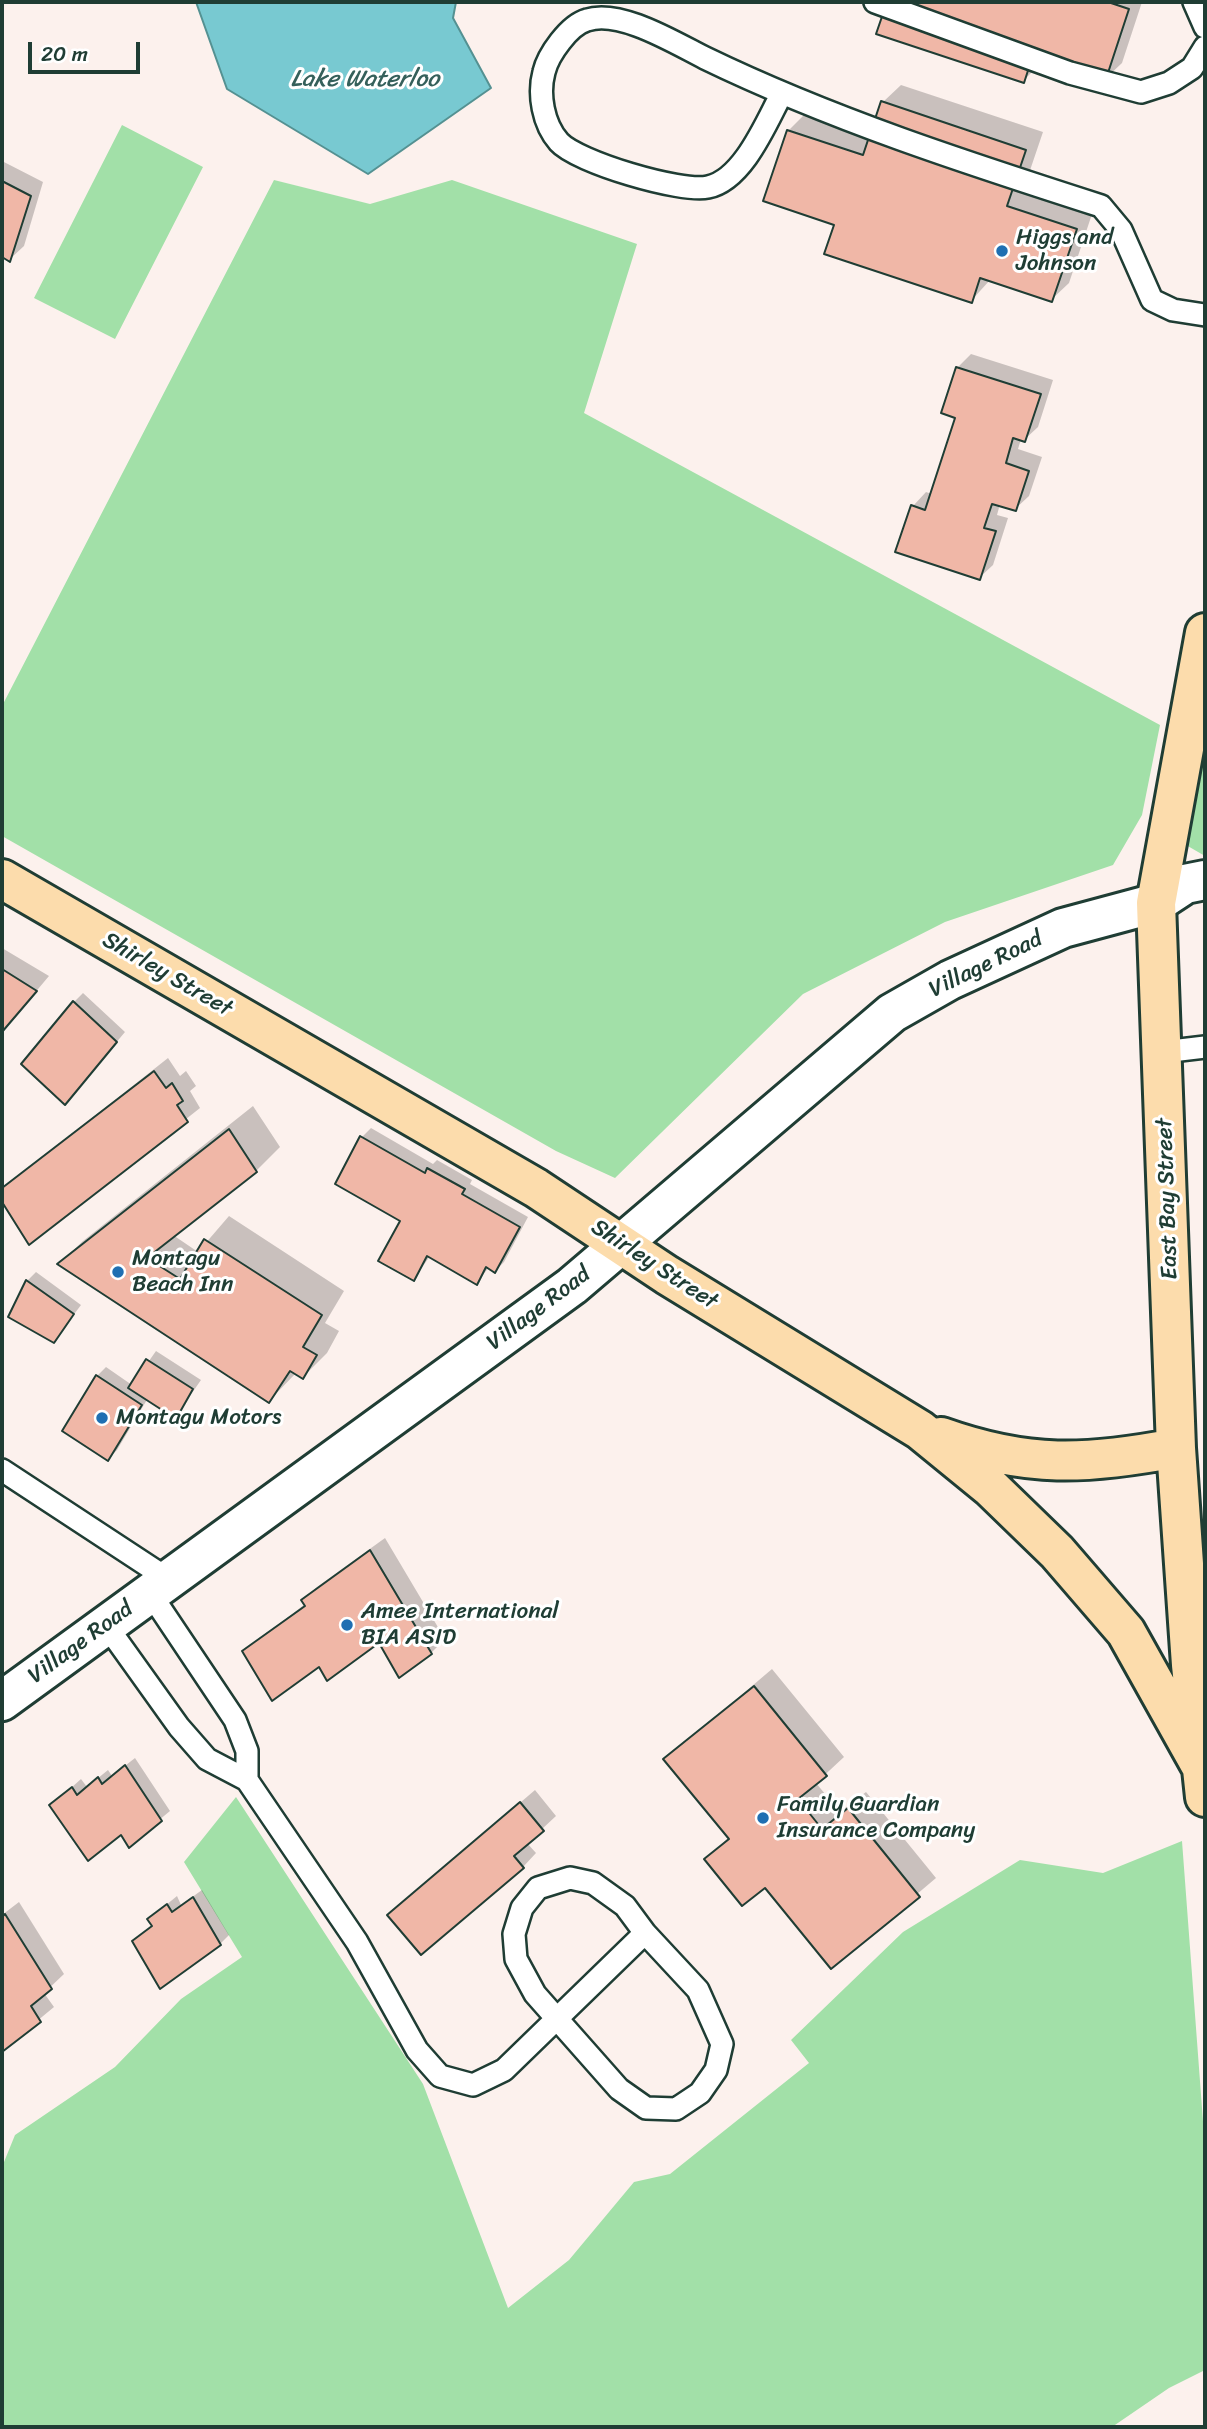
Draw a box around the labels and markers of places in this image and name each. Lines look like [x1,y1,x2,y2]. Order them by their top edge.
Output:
place label: Higgs and Johnson [1016,224,1113,278]
marker: Higgs and Johnson [994,243,1010,259]
place label: Montagu Beach Inn [132,1245,233,1299]
marker: Montagu Beach Inn [110,1264,126,1280]
place label: Montagu Motors [116,1404,281,1432]
marker: Montagu Motors [94,1410,110,1426]
place label: Amee International BIA ASID [361,1598,559,1652]
marker: Amee International BIA ASID [339,1617,355,1633]
place label: Family Guardian Insurance Company [777,1791,975,1845]
marker: Family Guardian Insurance Company [755,1810,771,1826]

